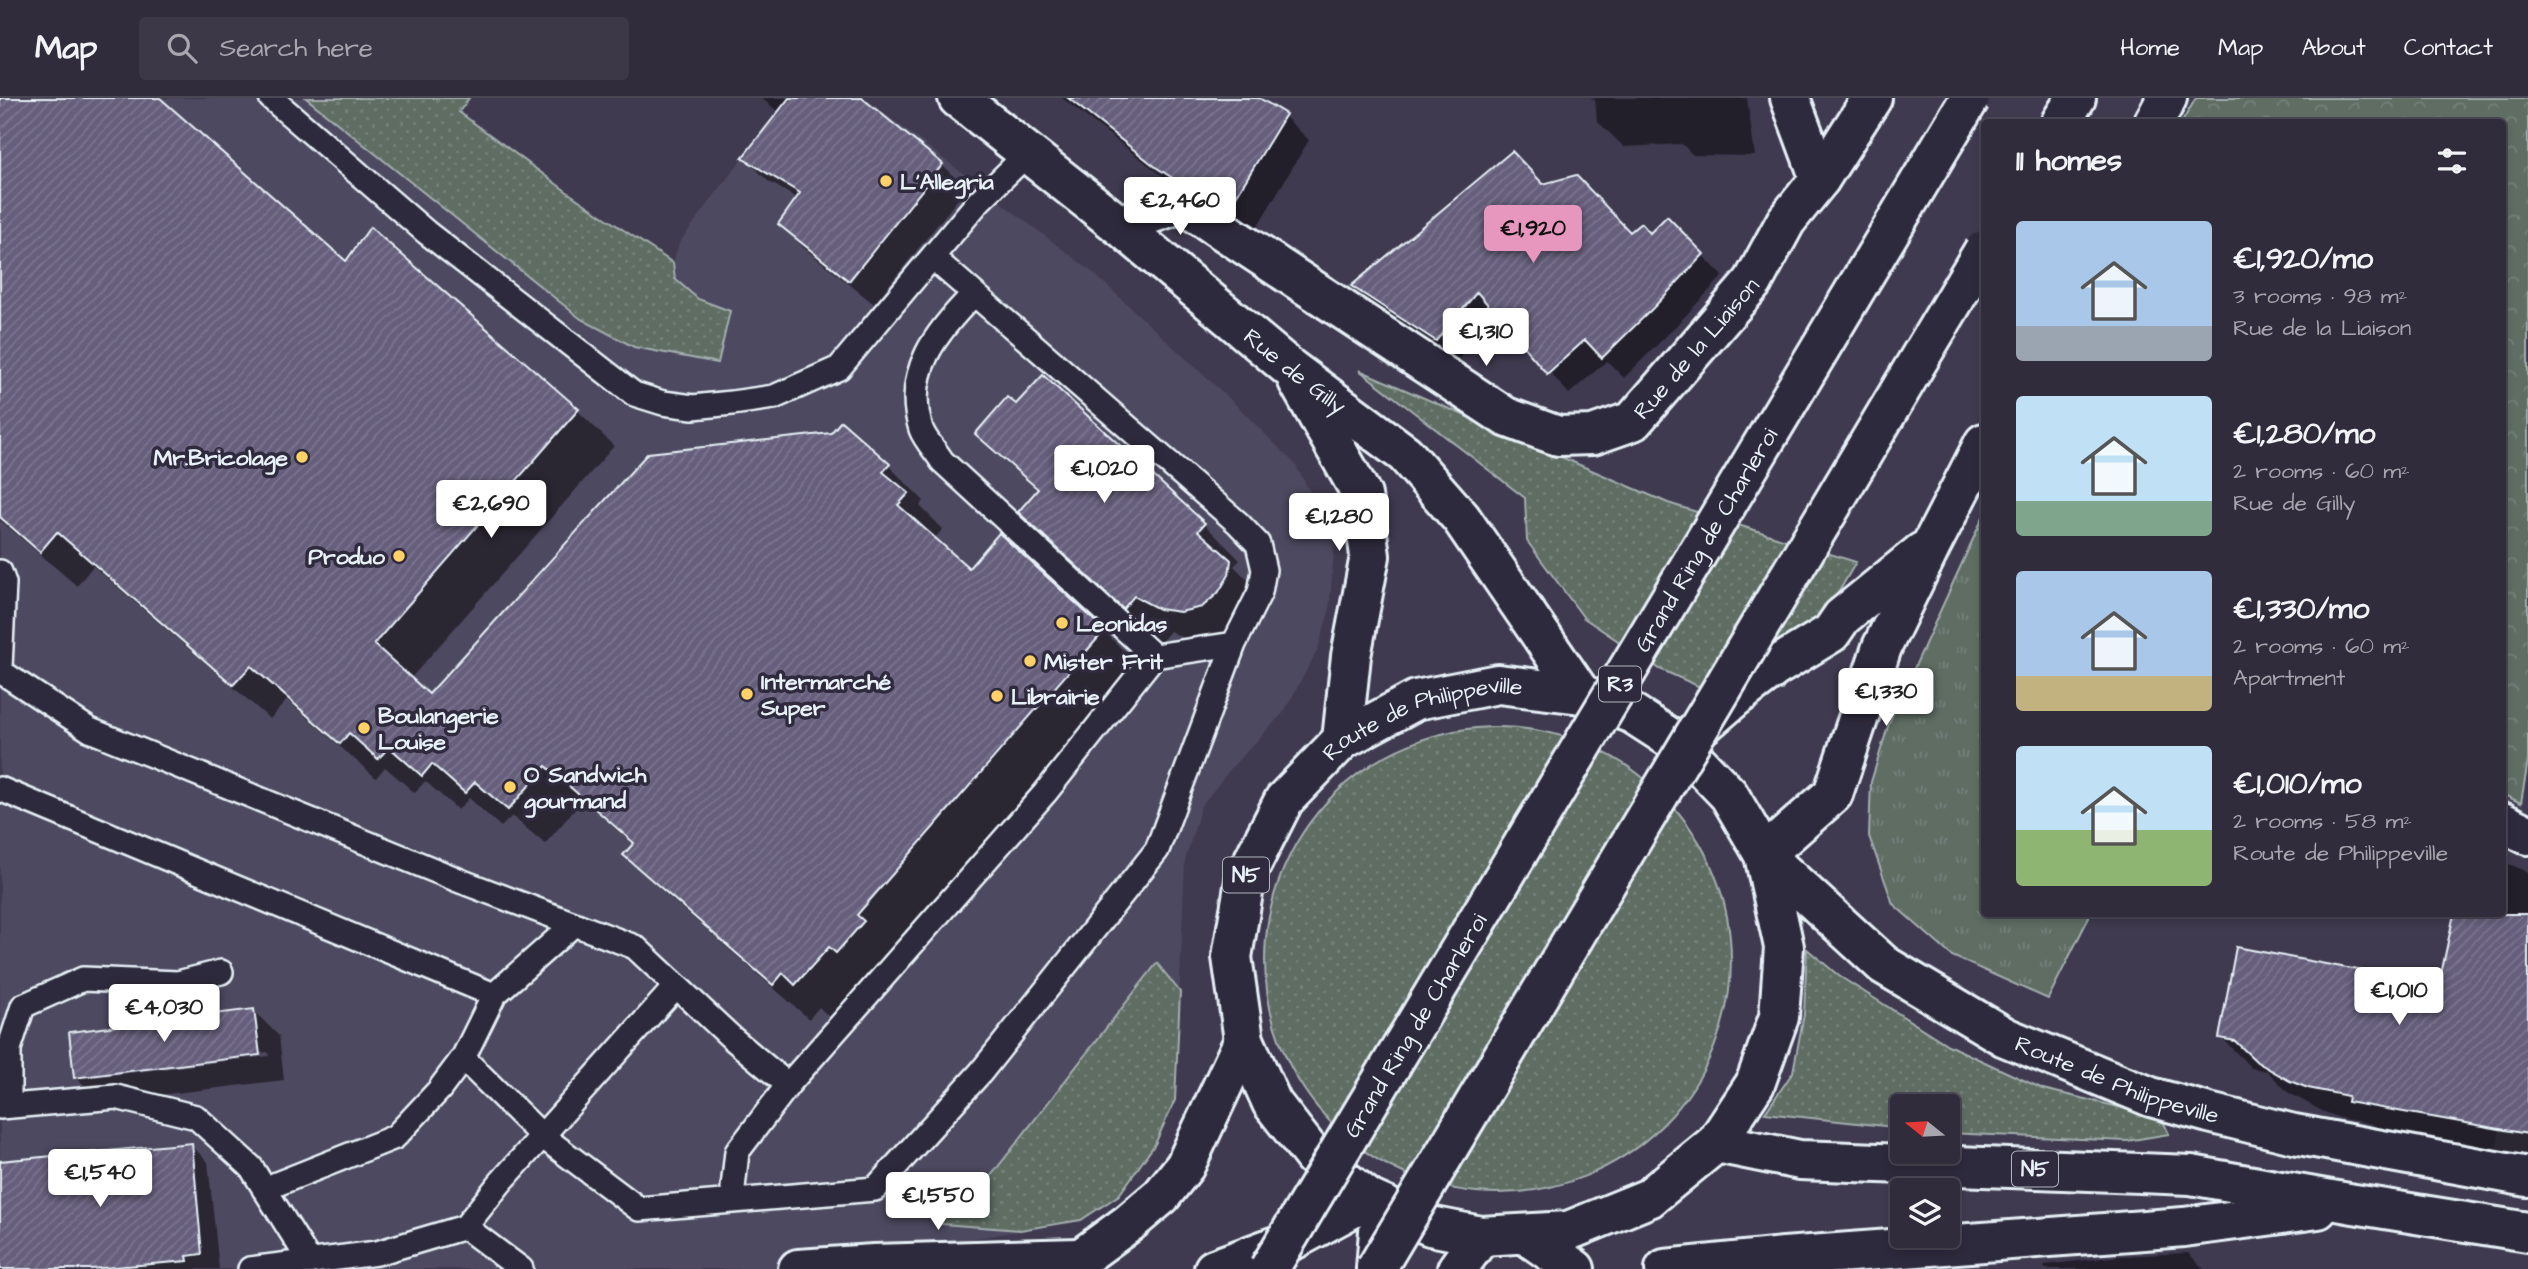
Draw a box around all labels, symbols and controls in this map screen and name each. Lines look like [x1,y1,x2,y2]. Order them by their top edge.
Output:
search box [139,17,629,80]
text: Map [35,25,97,71]
icon: search [163,29,201,67]
text: Search here [219,30,373,66]
text: Home [2120,31,2180,65]
text: Map [2218,31,2263,65]
text: About [2301,31,2366,65]
text: Contact [2404,31,2493,65]
text: 11 homes [2016,140,2122,182]
icon: filters [2433,142,2471,180]
place label: L'Allegria [900,166,994,199]
marker: L'Allegria [878,173,894,189]
pin: €2,460 [1123,178,1237,237]
text: €2,460 [1140,184,1220,216]
pin: €1,920 [1476,206,1590,265]
text: €1,920 [1500,212,1566,244]
text: €1,920/mo [2233,238,2373,280]
icon: home [2072,249,2156,333]
street label: Rue de la Liaison [1626,271,1767,427]
text: 3 rooms · 98 m² [2233,280,2407,312]
pin: €1,310 [1429,308,1543,368]
text: Rue de la Liaison [2233,312,2411,344]
text: €1,310 [1459,315,1513,347]
street label: Rue de Gilly [1237,321,1353,423]
text: €1,280/mo [2233,413,2375,455]
street label: Grand Ring de Charleroi [1627,422,1786,658]
icon: home [2072,424,2156,508]
place label: Mr.Bricolage [153,442,289,475]
pin: €1,020 [1047,446,1161,505]
marker: Mr.Bricolage [294,449,310,465]
text: €1,020 [1070,452,1138,484]
text: 2 rooms · 60 m² [2233,455,2410,487]
pin: €2,690 [434,480,548,540]
text: €2,690 [452,487,530,519]
text: Rue de Gilly [2233,487,2355,519]
pin: €1,280 [1282,494,1396,553]
text: €1,280 [1305,500,1373,532]
place label: Produo [308,541,385,573]
marker: Produo [391,548,407,564]
text: €1,330/mo [2233,588,2369,630]
icon: home [2072,599,2156,683]
place label: Leonidas [1076,608,1168,640]
marker: Leonidas [1054,615,1070,631]
text: 2 rooms · 60 m² [2233,630,2410,662]
place label: Mister Frit [1044,646,1164,678]
marker: Mister Frit [1022,653,1038,669]
text: Apartment [2233,662,2345,694]
place label: Intermarché Super [760,666,892,724]
road number: R3 [1599,666,1641,702]
pin: €1,330 [1829,668,1943,728]
street label: Route de Philippeville [1315,669,1524,768]
text: €1,330 [1854,675,1918,707]
place label: Librairie [1011,681,1100,713]
marker: Intermarché Super [739,686,755,702]
marker: Librairie [989,688,1005,704]
place label: Boulangerie Louise [378,700,499,758]
marker: Boulangerie Louise [356,720,372,736]
place label: O Sandwich gourmand [524,759,647,818]
text: €1,010/mo [2233,763,2362,805]
icon: home [2072,774,2156,858]
marker: O Sandwich gourmand [502,779,518,795]
text: 2 rooms · 58 m² [2233,805,2412,837]
text: Route de Philippeville [2233,837,2448,869]
road number: N5 [1223,858,1269,892]
street label: Grand Ring de Charleroi [1336,907,1495,1144]
pin: €1,010 [2342,968,2456,1027]
text: €1,010 [2370,974,2428,1006]
pin: €4,030 [107,984,221,1044]
text: €4,030 [125,991,203,1023]
street label: Route de Philippeville [2010,1028,2222,1132]
north arrow [1890,1094,1960,1164]
map controls [1890,1094,1960,1248]
pin: €1,540 [43,1150,157,1209]
road number: N5 [2012,1152,2058,1186]
text: €1,540 [64,1156,136,1188]
pin: €1,550 [881,1172,995,1232]
button: layers [1890,1178,1960,1248]
text: €1,550 [902,1179,974,1211]

